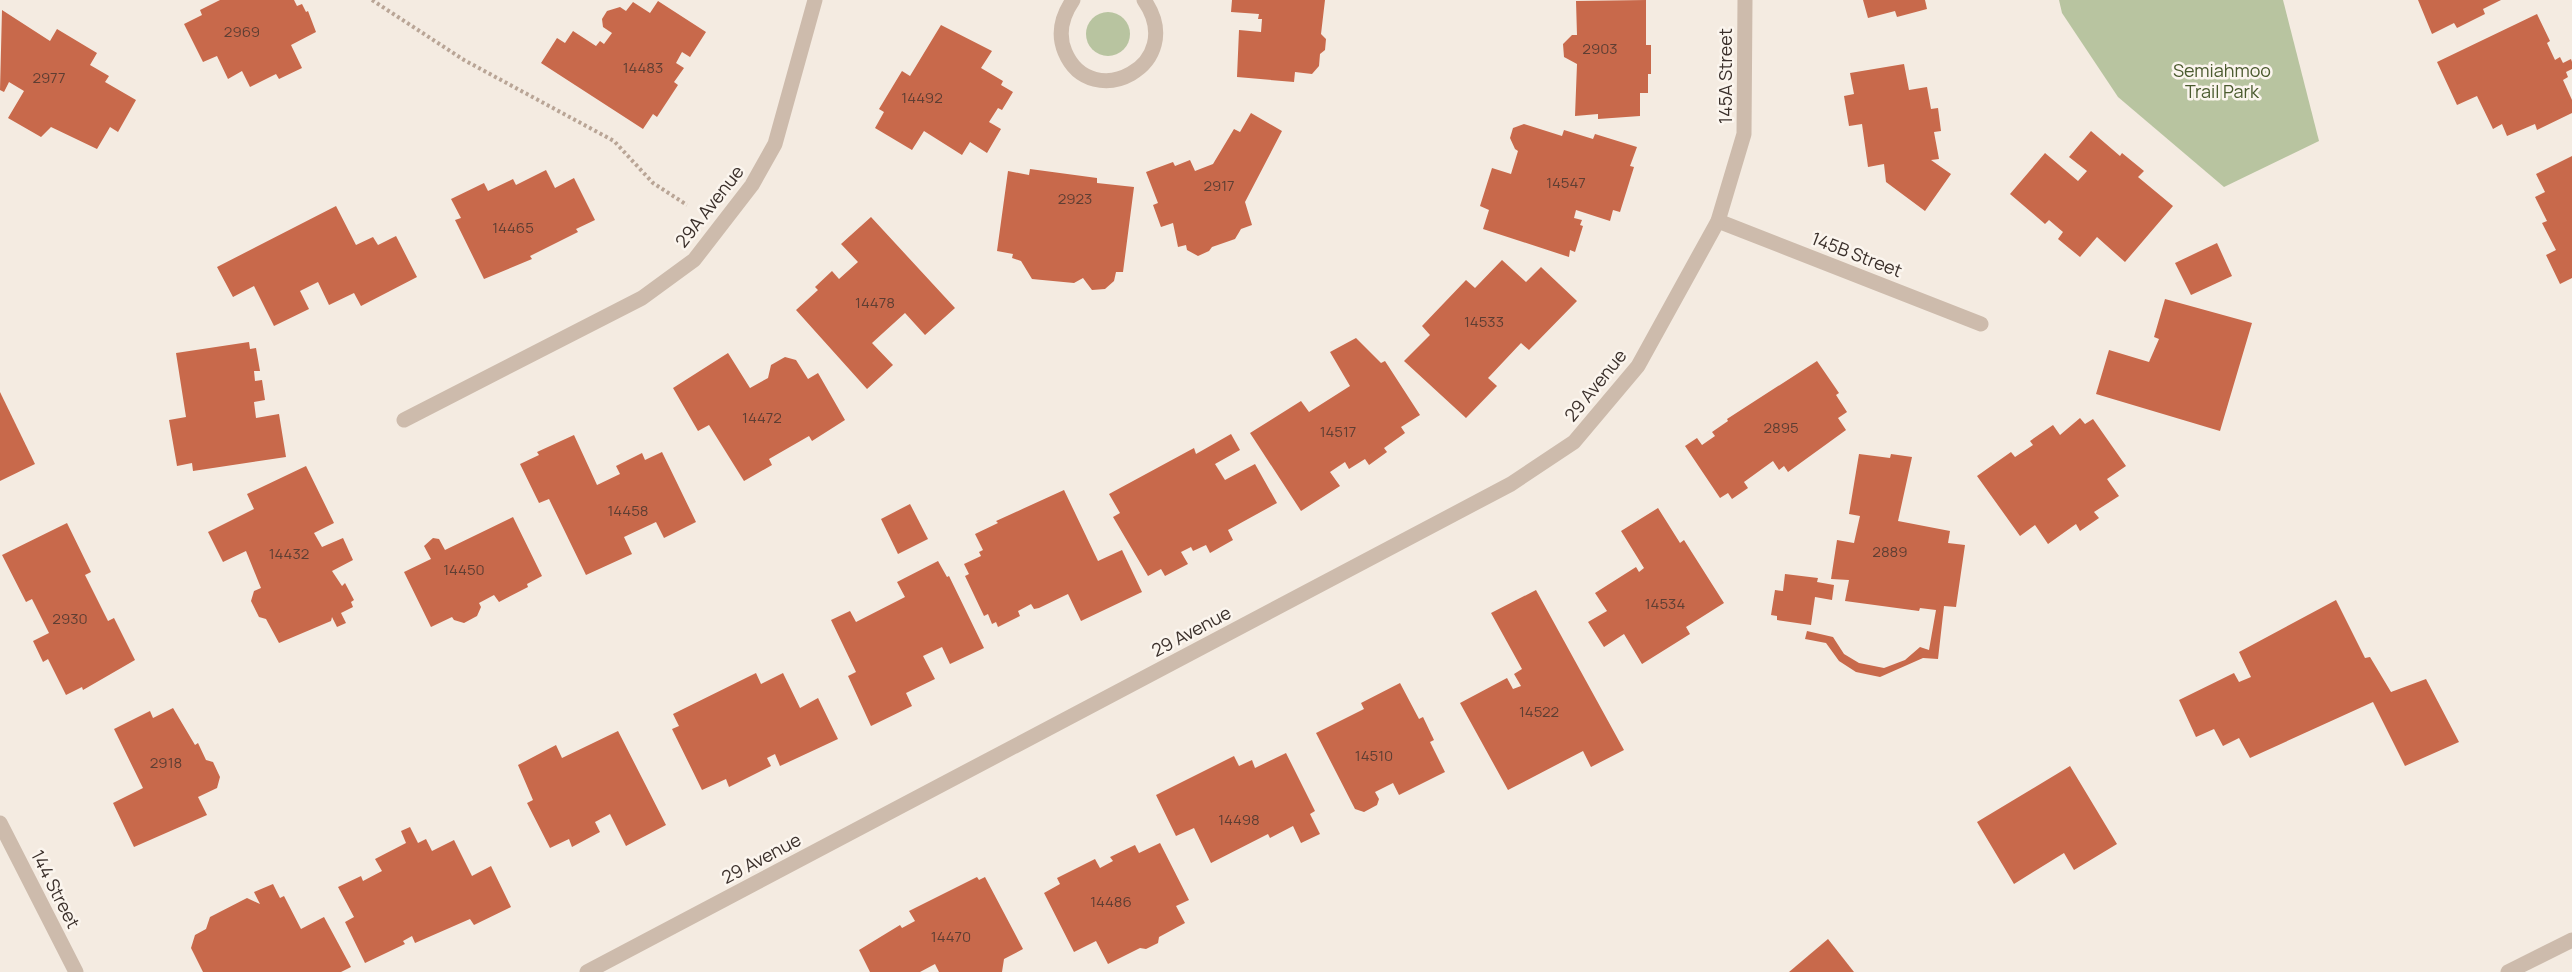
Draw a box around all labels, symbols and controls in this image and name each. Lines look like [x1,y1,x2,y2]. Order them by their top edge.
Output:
house number: 2969 [224,21,260,42]
street label: 145A Street [1713,28,1737,124]
house number: 2903 [1582,38,1618,59]
house number: 14483 [623,57,663,78]
park label: Semiahmoo Trail Park [2173,58,2271,103]
house number: 2977 [32,67,66,88]
house number: 14492 [901,87,943,108]
street label: 29A Avenue [669,160,749,252]
house number: 14547 [1546,172,1586,193]
house number: 2917 [1203,175,1235,196]
house number: 2923 [1058,188,1092,209]
house number: 14465 [492,217,534,238]
street label: 145B Street [1808,226,1906,282]
house number: 14478 [855,292,895,313]
house number: 14533 [1464,311,1504,332]
street label: 29 Avenue [1558,344,1632,426]
house number: 14472 [742,407,782,428]
house number: 2895 [1763,417,1799,438]
house number: 14517 [1320,421,1356,442]
house number: 14458 [607,500,649,521]
house number: 2889 [1872,541,1908,562]
house number: 14432 [269,543,309,564]
house number: 14450 [443,559,485,580]
house number: 14534 [1645,593,1685,614]
street label: 29 Avenue [1147,600,1235,662]
house number: 2930 [52,608,88,629]
house number: 14522 [1519,701,1559,722]
house number: 14510 [1355,745,1393,766]
house number: 2918 [150,752,182,773]
house number: 14498 [1218,809,1260,830]
street label: 29 Avenue [717,827,805,889]
street label: 144 Street [26,846,86,932]
house number: 14486 [1090,891,1132,912]
house number: 14470 [931,926,971,947]

